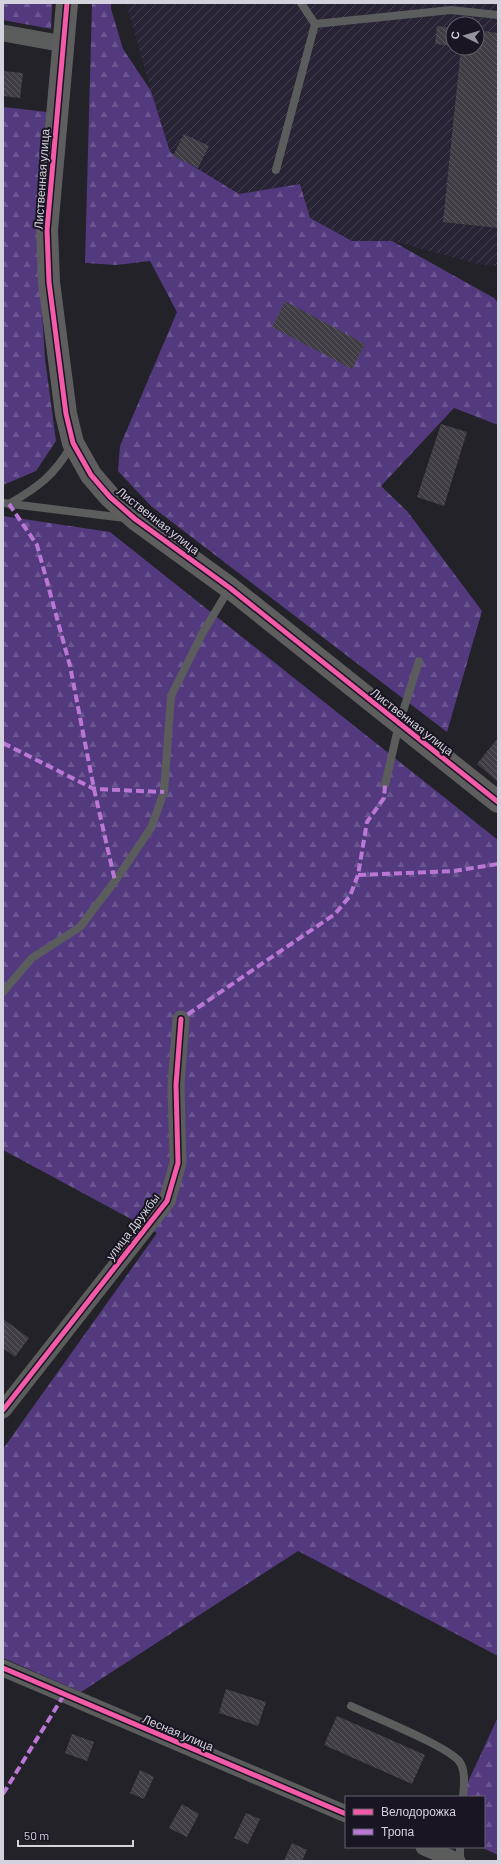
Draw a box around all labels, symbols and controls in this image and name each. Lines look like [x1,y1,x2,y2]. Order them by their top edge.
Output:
north arrow [445,16,485,56]
text: С [448,31,461,40]
street label: Лиственная улица [31,128,53,230]
street label: Лиственная улица [114,484,203,558]
street label: Лиственная улица [368,685,457,759]
street label: улица Дружбы [103,1190,163,1263]
street label: Лесная улица [140,1711,216,1754]
legend [345,1796,485,1848]
text: Велодорожка [381,1804,456,1819]
scale bar [18,1822,133,1848]
text: Тропа [381,1824,415,1839]
text: 50 m [24,1828,49,1842]

